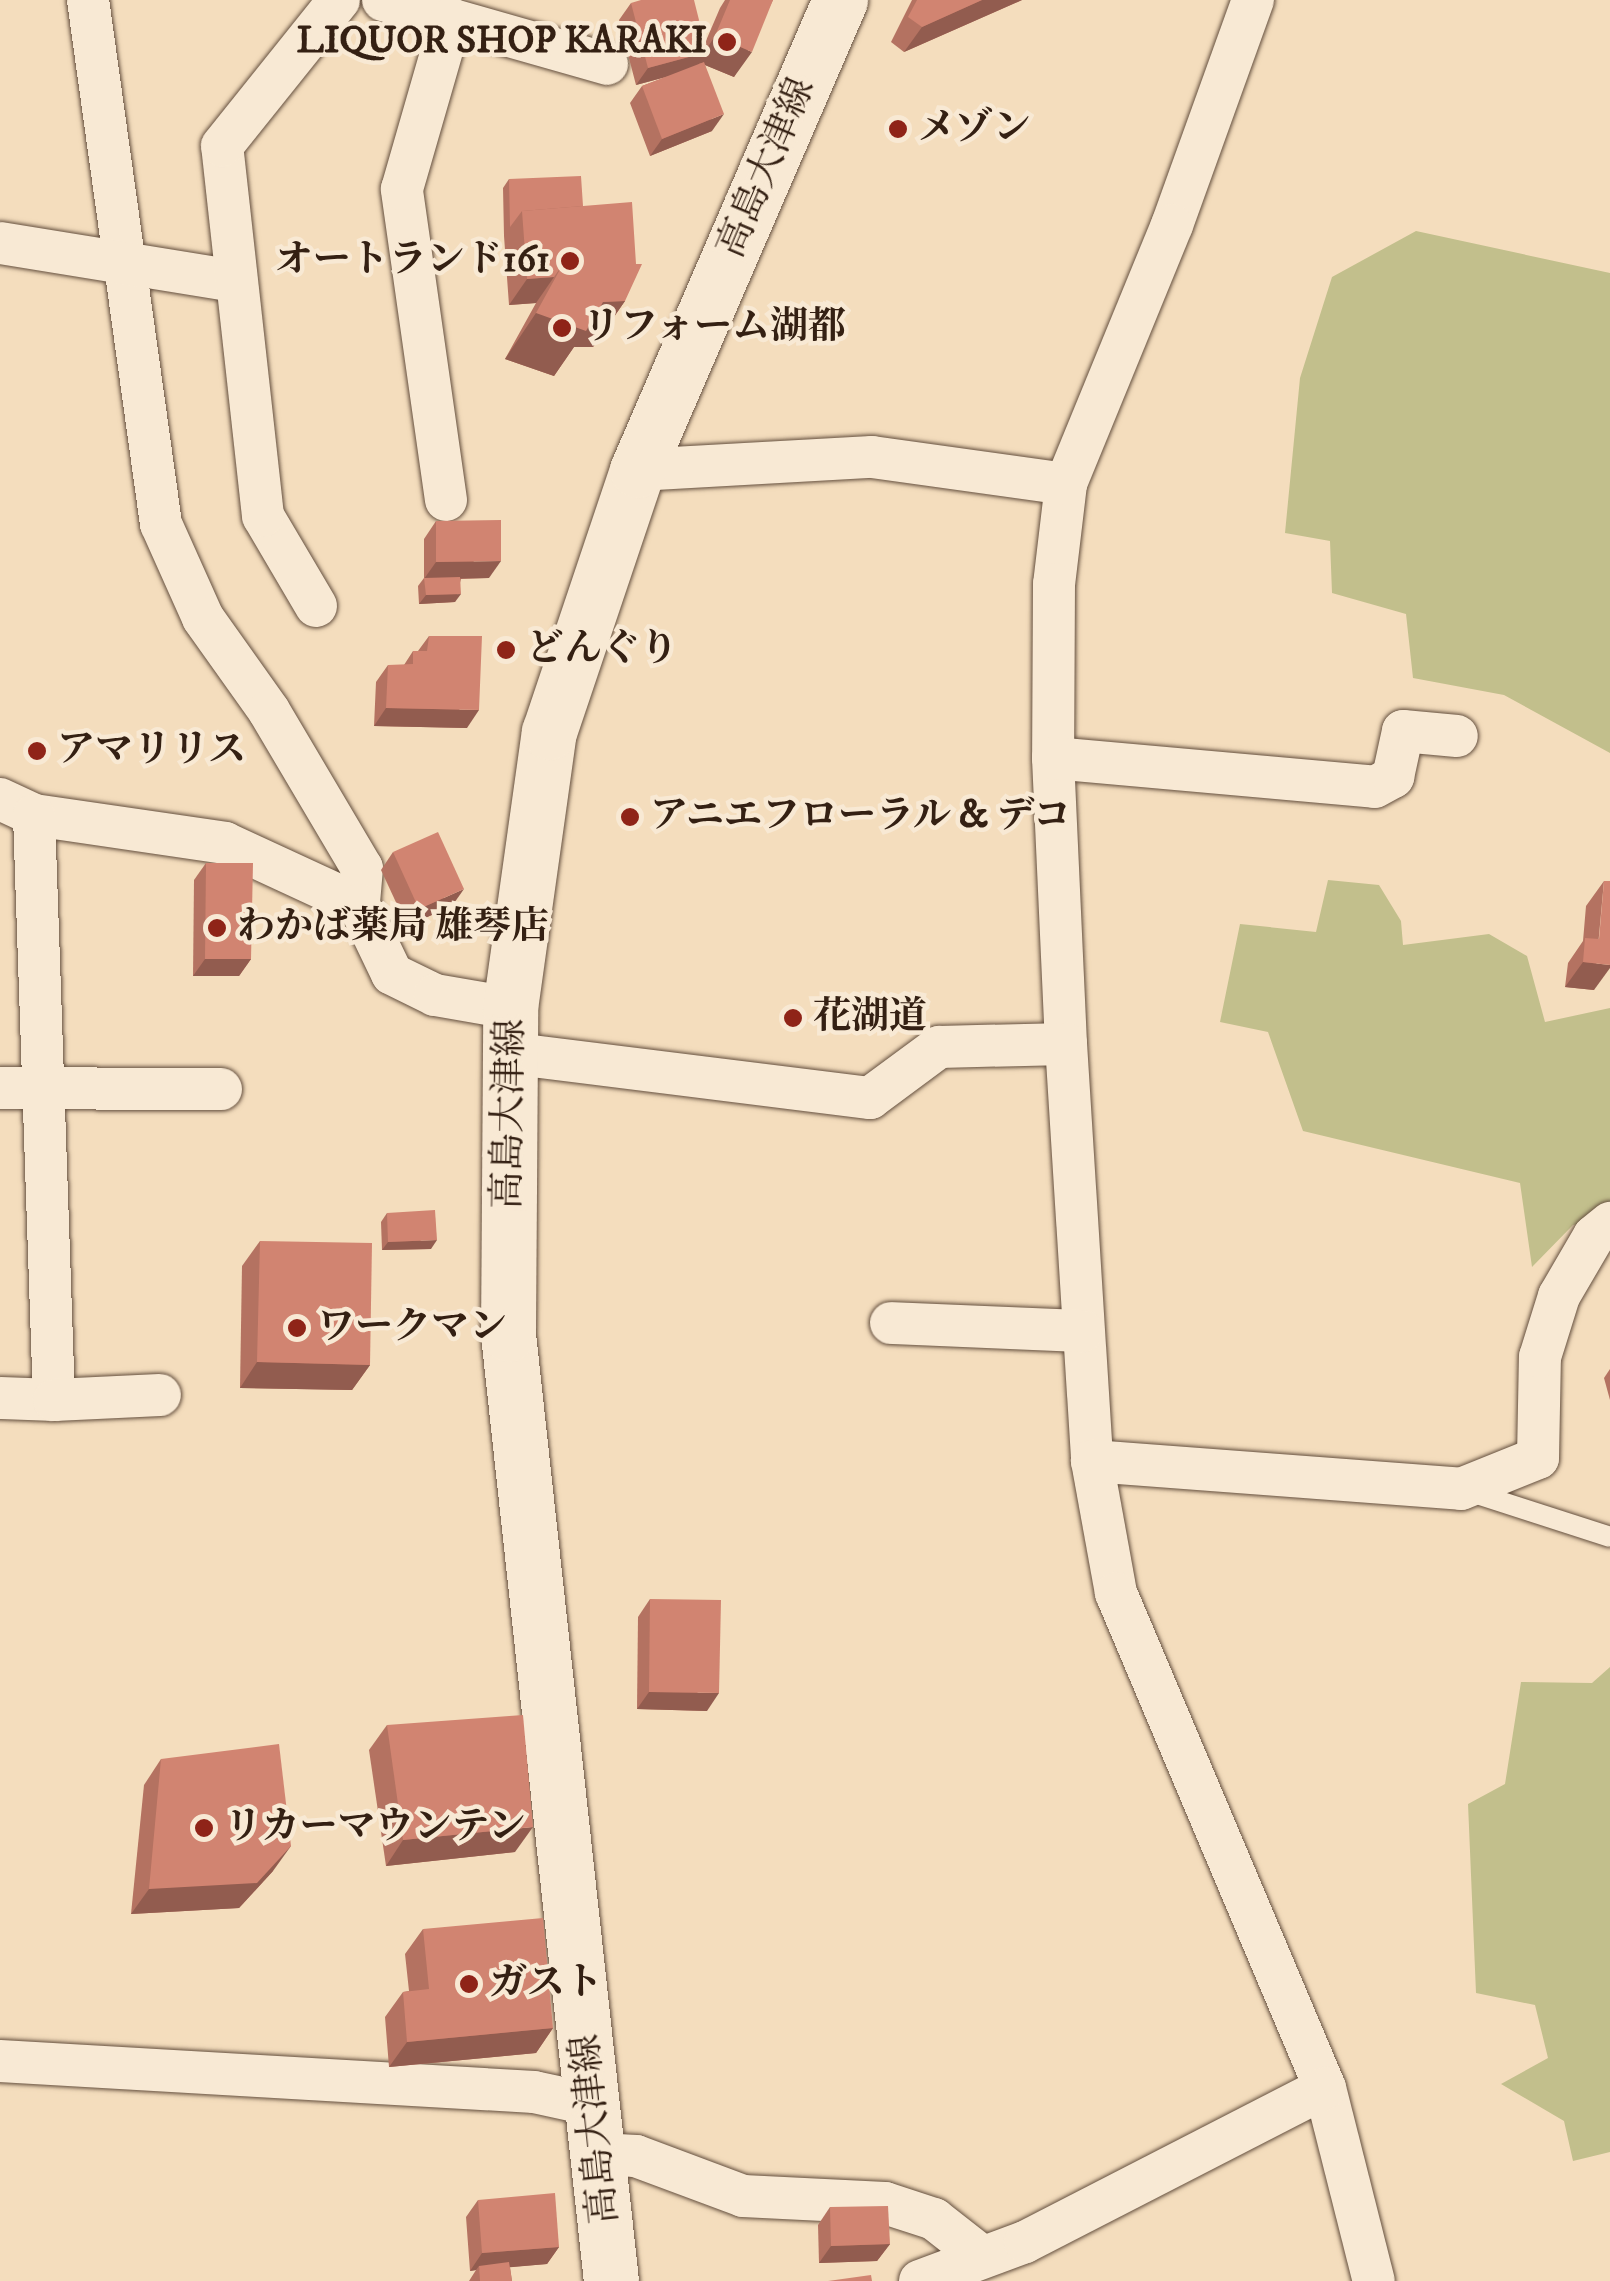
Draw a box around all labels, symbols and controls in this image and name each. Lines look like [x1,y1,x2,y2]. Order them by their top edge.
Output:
place label: LIQUOR SHOP KARAKI [297,19,707,65]
marker: LIQUOR SHOP KARAKI [716,31,738,53]
street label: 高島大津線 [709,72,825,264]
place label: メゾン [918,106,1032,152]
marker: メゾン [887,118,909,140]
place label: オートランド161 [275,238,550,284]
marker: オートランド161 [559,250,581,272]
place label: リフォーム湖都 [582,305,848,351]
marker: リフォーム湖都 [551,317,573,339]
place label: どんぐり [526,627,678,673]
marker: どんぐり [495,639,517,661]
place label: アマリリス [57,728,247,774]
marker: アマリリス [26,740,48,762]
place label: アニエフローラル & デコ [650,794,1076,840]
marker: アニエフローラル & デコ [619,806,641,828]
place label: わかば薬局 雄琴店 [237,905,549,951]
marker: わかば薬局 雄琴店 [206,917,228,939]
place label: 花湖道 [813,995,927,1041]
marker: 花湖道 [782,1007,804,1029]
street label: 高島大津線 [486,1019,534,1209]
place label: ワークマン [317,1305,507,1351]
marker: ワークマン [286,1317,308,1339]
place label: リカーマウンテン [224,1805,528,1851]
marker: リカーマウンテン [193,1817,215,1839]
place label: ガスト [489,1961,603,2007]
marker: ガスト [458,1973,480,1995]
street label: 高島大津線 [563,2032,629,2226]

